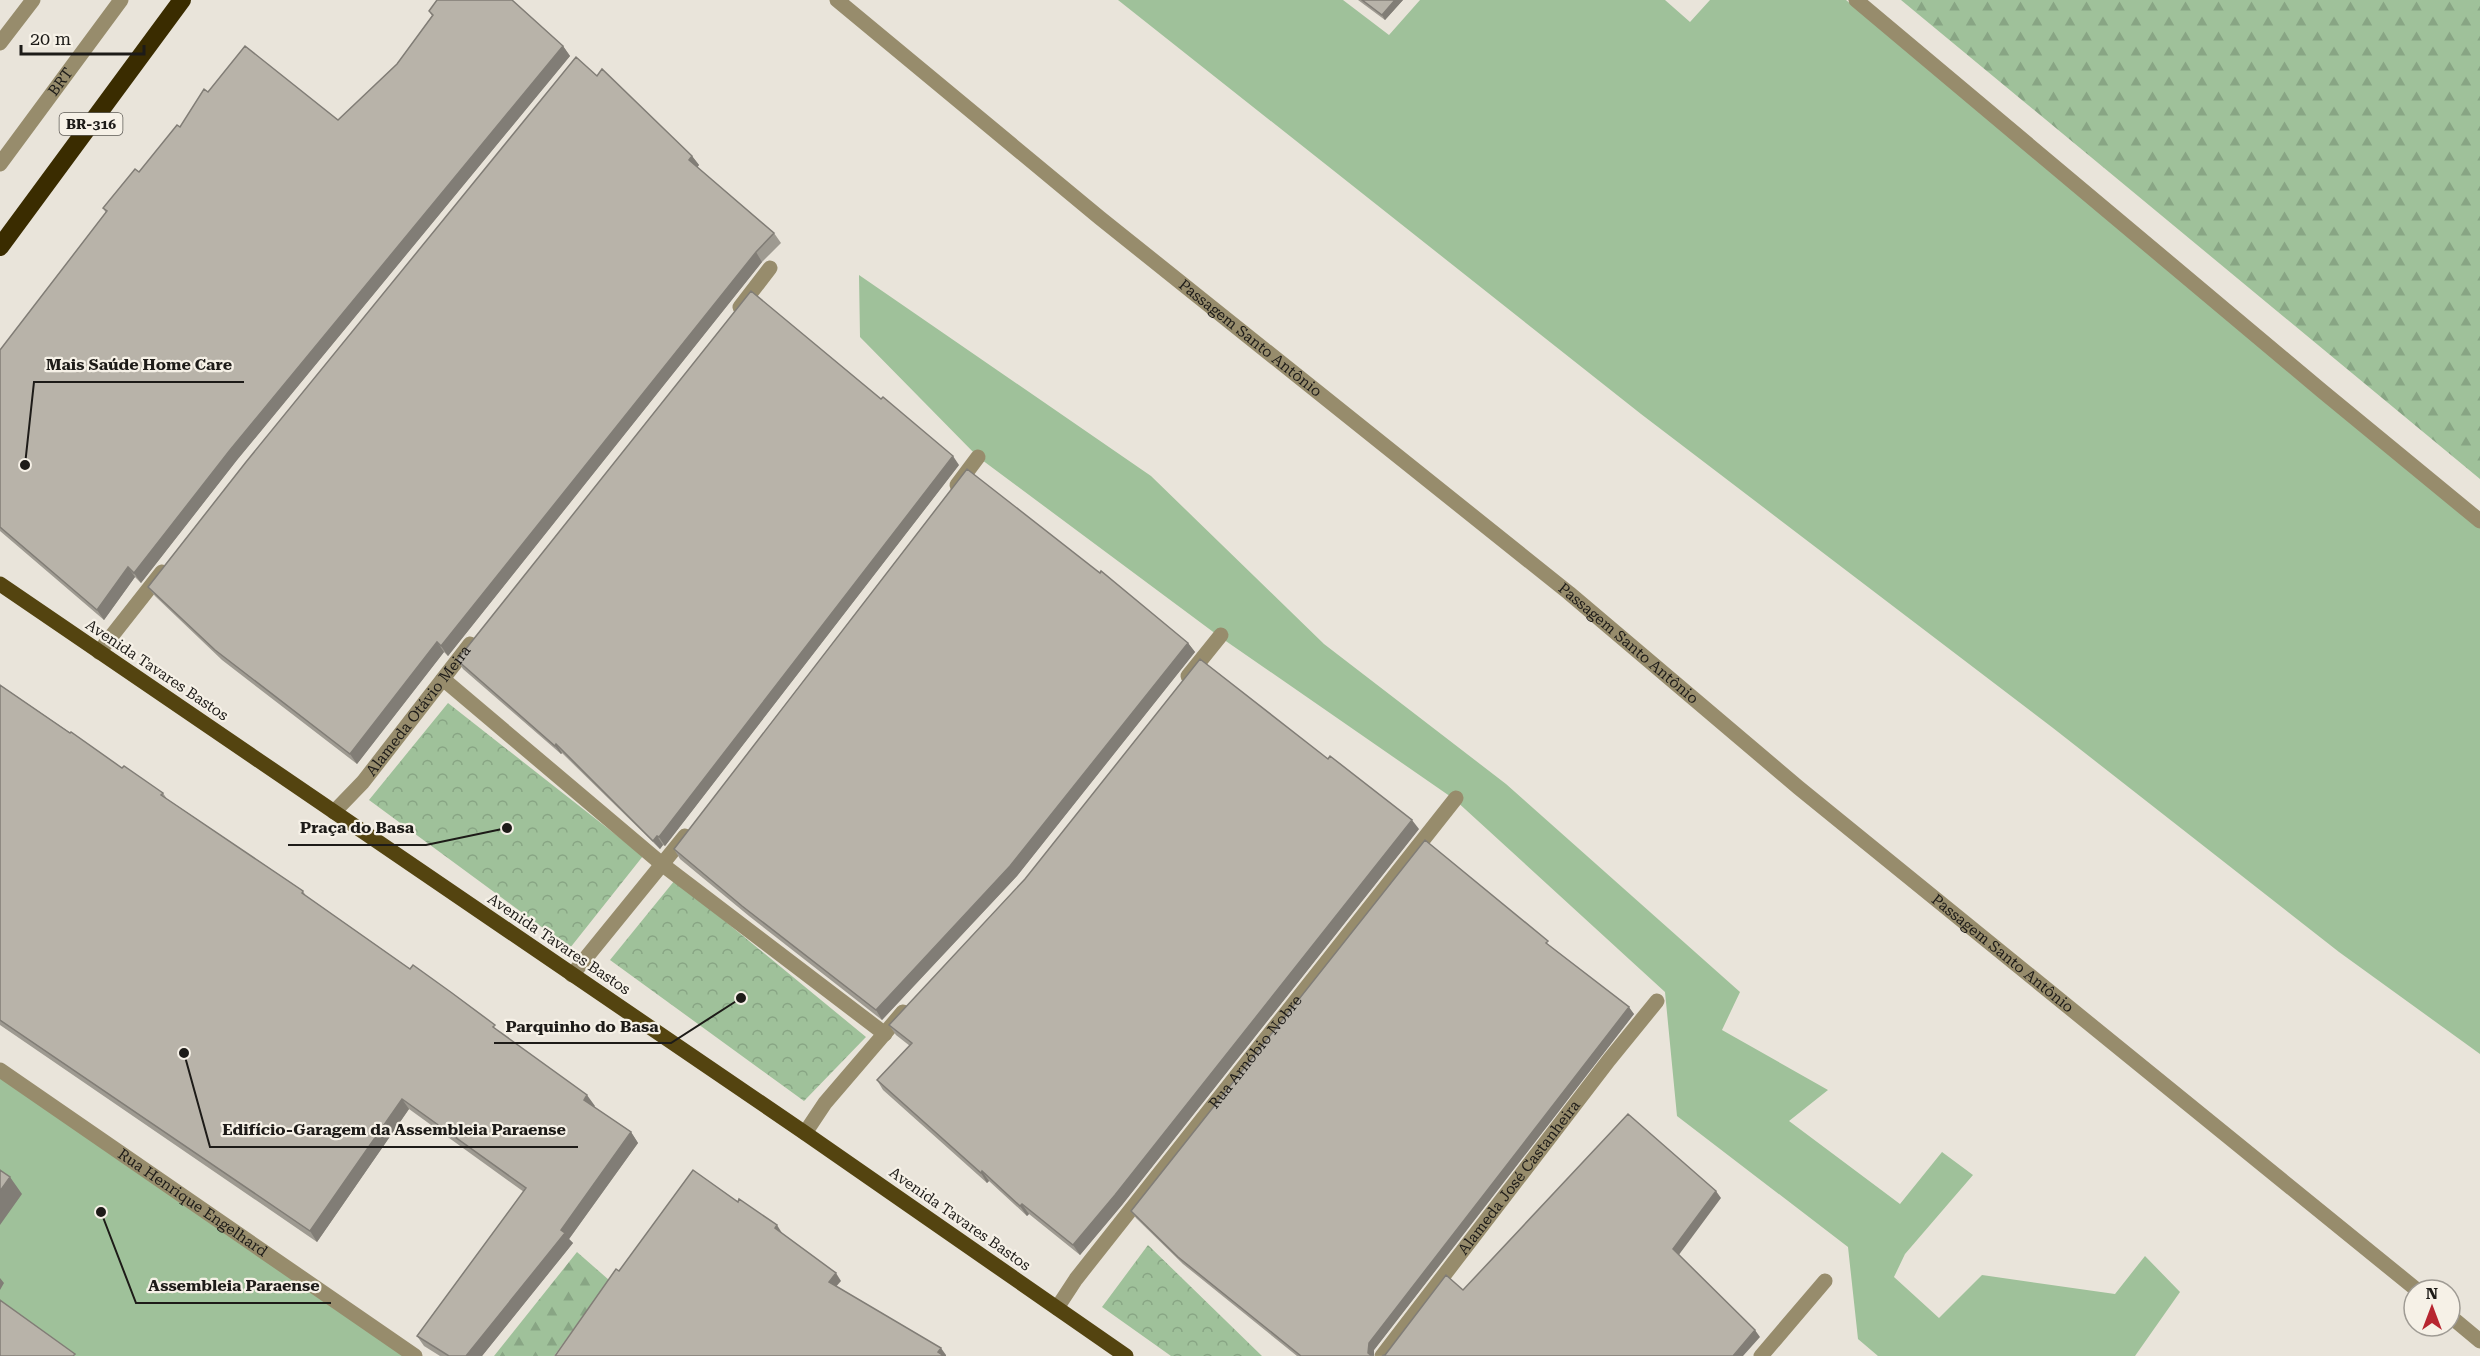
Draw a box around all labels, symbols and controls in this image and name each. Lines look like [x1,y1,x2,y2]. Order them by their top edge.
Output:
scale bar [21,18,144,56]
text: 20 m [30,28,71,49]
street label: BRT [44,64,77,99]
road number: BR-316 [60,113,122,135]
street label: Passagem Santo Antônio [1175,276,1325,401]
callout: Mais Saúde Home Care [34,348,244,382]
text: Mais Saúde Home Care [46,355,232,374]
street label: Passagem Santo Antônio [1555,579,1702,708]
street label: Avenida Tavares Bastos [82,616,232,724]
street label: Alameda Otávio Meira [362,642,475,779]
callout: Praça do Basa [288,811,426,845]
text: Praça do Basa [300,818,415,837]
street label: Avenida Tavares Bastos [484,890,634,998]
street label: Passagem Santo Antônio [1928,890,2077,1016]
street label: Rua Arnóbio Nobre [1205,992,1306,1112]
callout: Parquinho do Basa [494,1009,671,1043]
text: Parquinho do Basa [505,1017,659,1036]
street label: Alameda José Castanheira [1454,1097,1584,1258]
callout: Edifício-Garagem da Assembleia Paraense [210,1113,578,1147]
text: Edifício-Garagem da Assembleia Paraense [222,1120,566,1139]
street label: Rua Henrique Engelhard [115,1145,271,1261]
street label: Avenida Tavares Bastos [886,1163,1034,1275]
callout: Assembleia Paraense [136,1269,331,1303]
text: Assembleia Paraense [148,1276,320,1295]
north arrow [2402,1278,2462,1338]
text: N [2426,1284,2438,1303]

